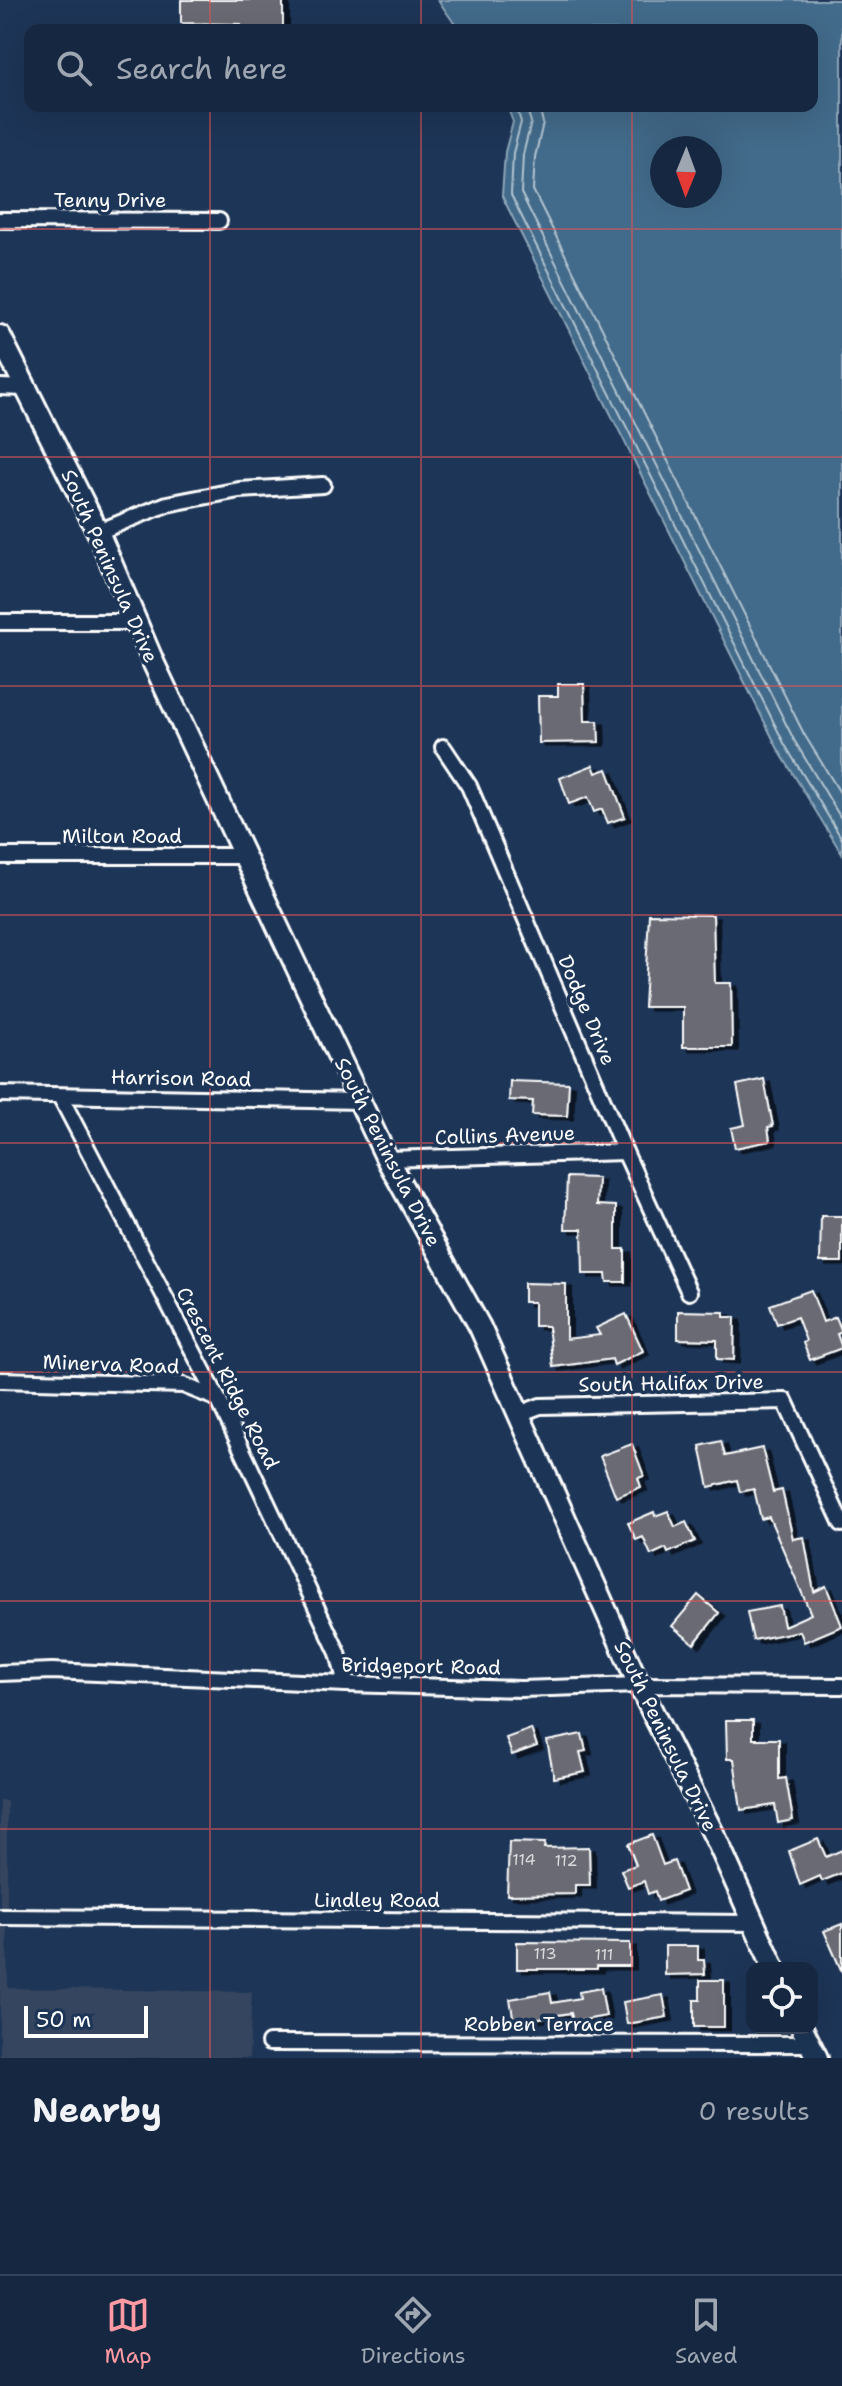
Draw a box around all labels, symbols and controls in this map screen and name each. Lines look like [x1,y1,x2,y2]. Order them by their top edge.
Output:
search box [24,24,818,112]
icon: search [52,46,96,90]
text: Search here [116,48,287,89]
north arrow [650,136,722,208]
street label: Tenny Drive [54,187,166,213]
street label: South Peninsula Drive [56,465,164,667]
street label: Milton Road [62,823,182,849]
street label: Dodge Drive [552,951,622,1069]
street label: South Peninsula Drive [329,1053,447,1251]
street label: Harrison Road [111,1064,252,1092]
street label: Collins Avenue [434,1120,576,1150]
street label: Crescent Ridge Road [171,1283,285,1474]
street label: Minerva Road [42,1349,180,1379]
street label: South Halifax Drive [578,1368,764,1398]
street label: South Peninsula Drive [608,1636,724,1836]
street label: Bridgeport Road [341,1652,501,1680]
house number: 114 [512,1849,536,1870]
house number: 112 [554,1850,578,1871]
street label: Lindley Road [314,1887,440,1913]
house number: 113 [533,1943,557,1964]
house number: 111 [595,1944,613,1965]
map controls [746,1962,818,2034]
button: locate [746,1962,818,2034]
scale bar [24,2002,148,2038]
text: 50 m [36,2005,91,2034]
street label: Robben Terrace [464,2011,614,2037]
text: Nearby [32,2087,162,2133]
text: 0 results [698,2093,810,2128]
tab: Map [105,2293,152,2370]
tab: Directions [361,2293,466,2370]
tab: Saved [675,2293,737,2370]

